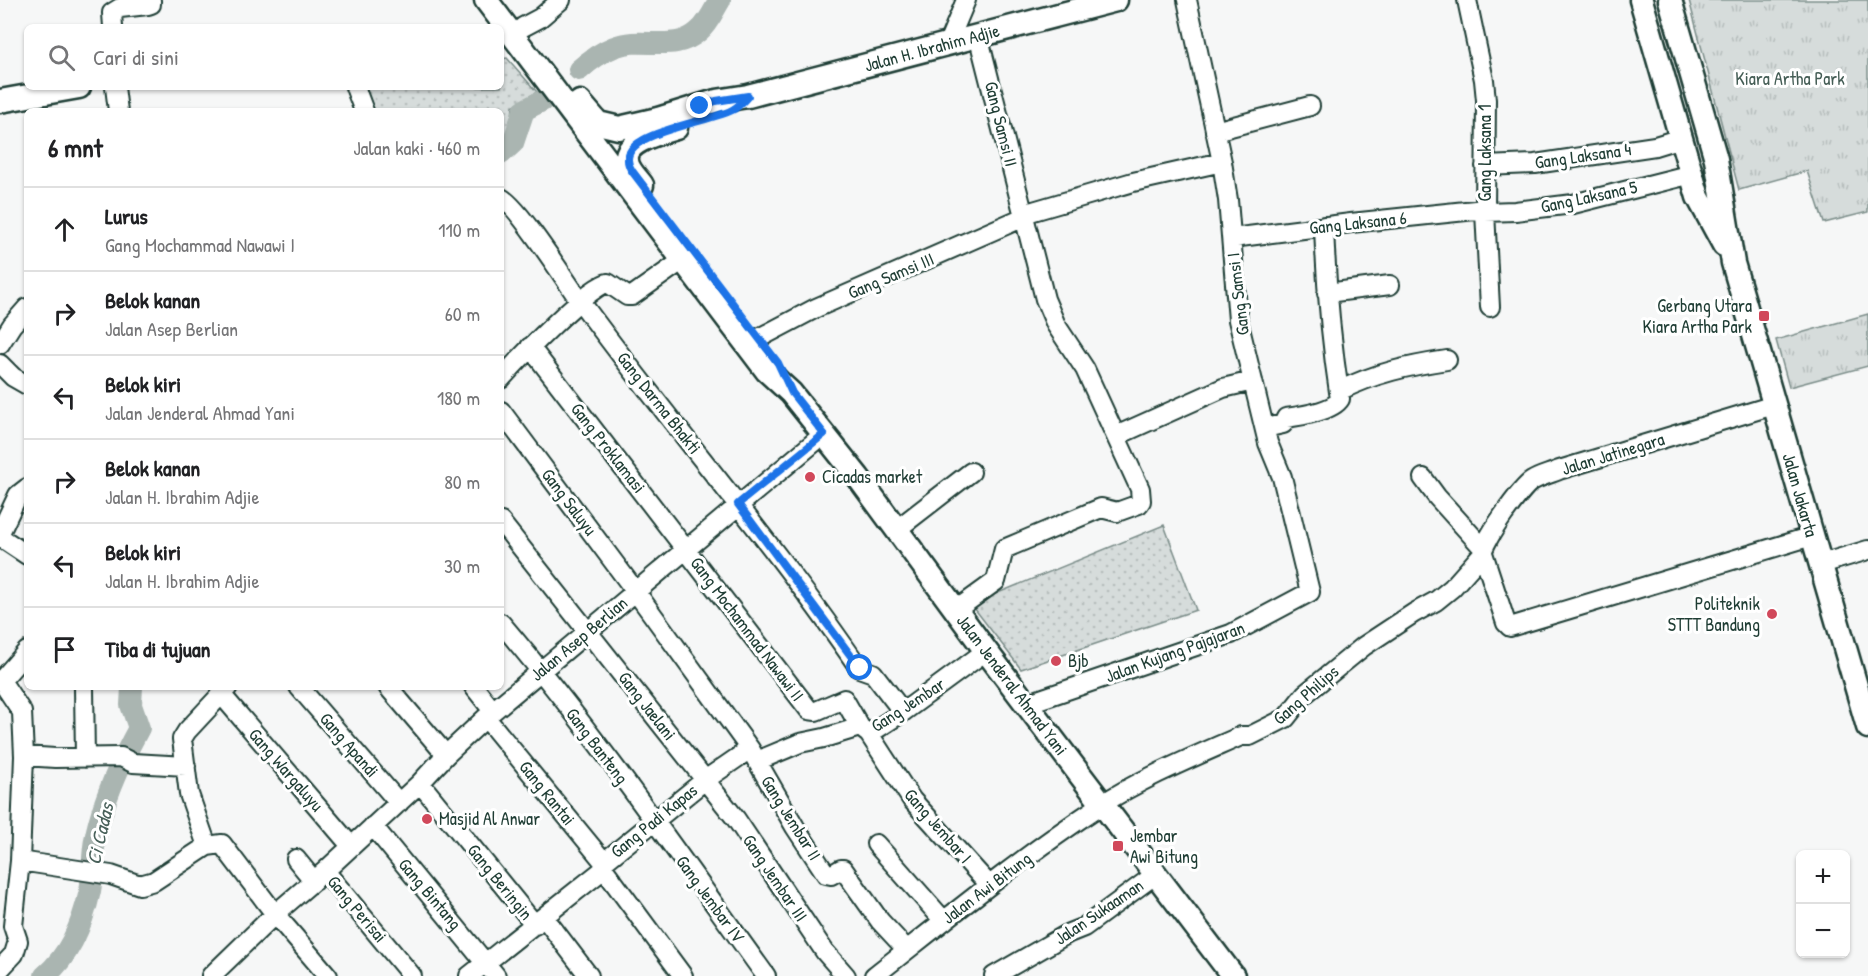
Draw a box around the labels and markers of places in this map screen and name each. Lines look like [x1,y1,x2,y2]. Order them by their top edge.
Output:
place label: Gerbang Utara Kiara Artha Park [1643,293,1753,339]
marker: Gerbang Utara Kiara Artha Park [1757,309,1771,323]
place label: Cicadas market [822,464,923,489]
marker: Cicadas market [803,470,817,484]
place label: Politeknik STTT Bandung [1668,591,1761,637]
marker: Politeknik STTT Bandung [1765,607,1779,621]
place label: Bjb [1068,648,1089,673]
marker: Bjb [1049,654,1063,668]
place label: Masjid Al Anwar [439,806,540,831]
marker: Masjid Al Anwar [420,812,434,826]
place label: Jembar Awi Bitung [1130,823,1198,869]
marker: Jembar Awi Bitung [1111,839,1125,853]

